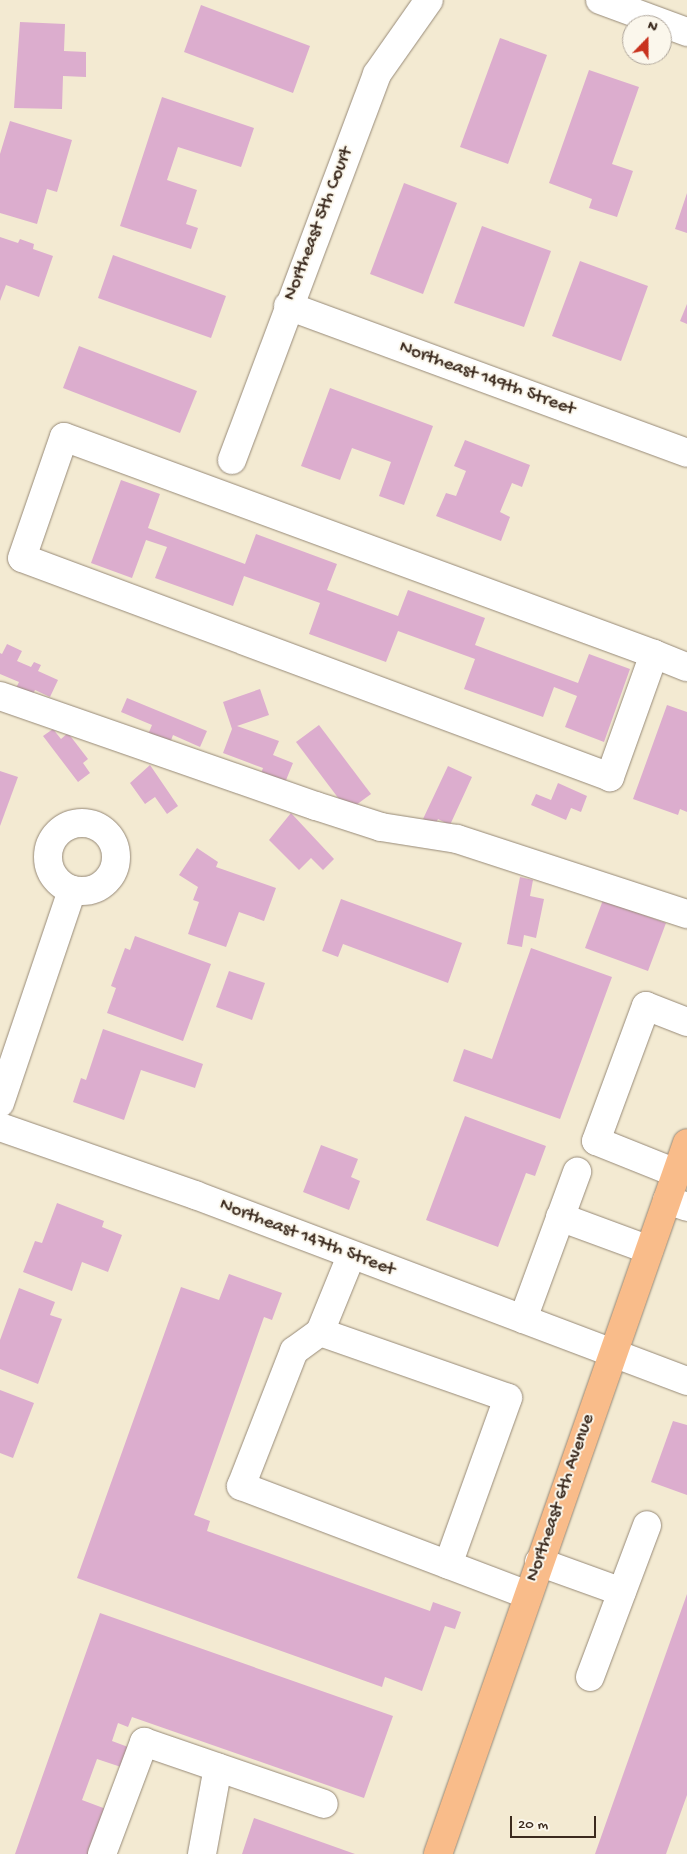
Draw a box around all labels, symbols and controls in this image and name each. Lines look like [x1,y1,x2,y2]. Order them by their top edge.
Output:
north arrow [622,15,672,65]
text: N [645,17,660,36]
street label: Northeast 5th Court [279,144,359,304]
street label: Northeast 149th Street [396,337,578,421]
street label: Northeast 147th Street [216,1194,398,1282]
street label: Northeast 6th Avenue [522,1411,600,1585]
scale bar [512,1806,598,1838]
text: 20 m [518,1816,548,1834]

